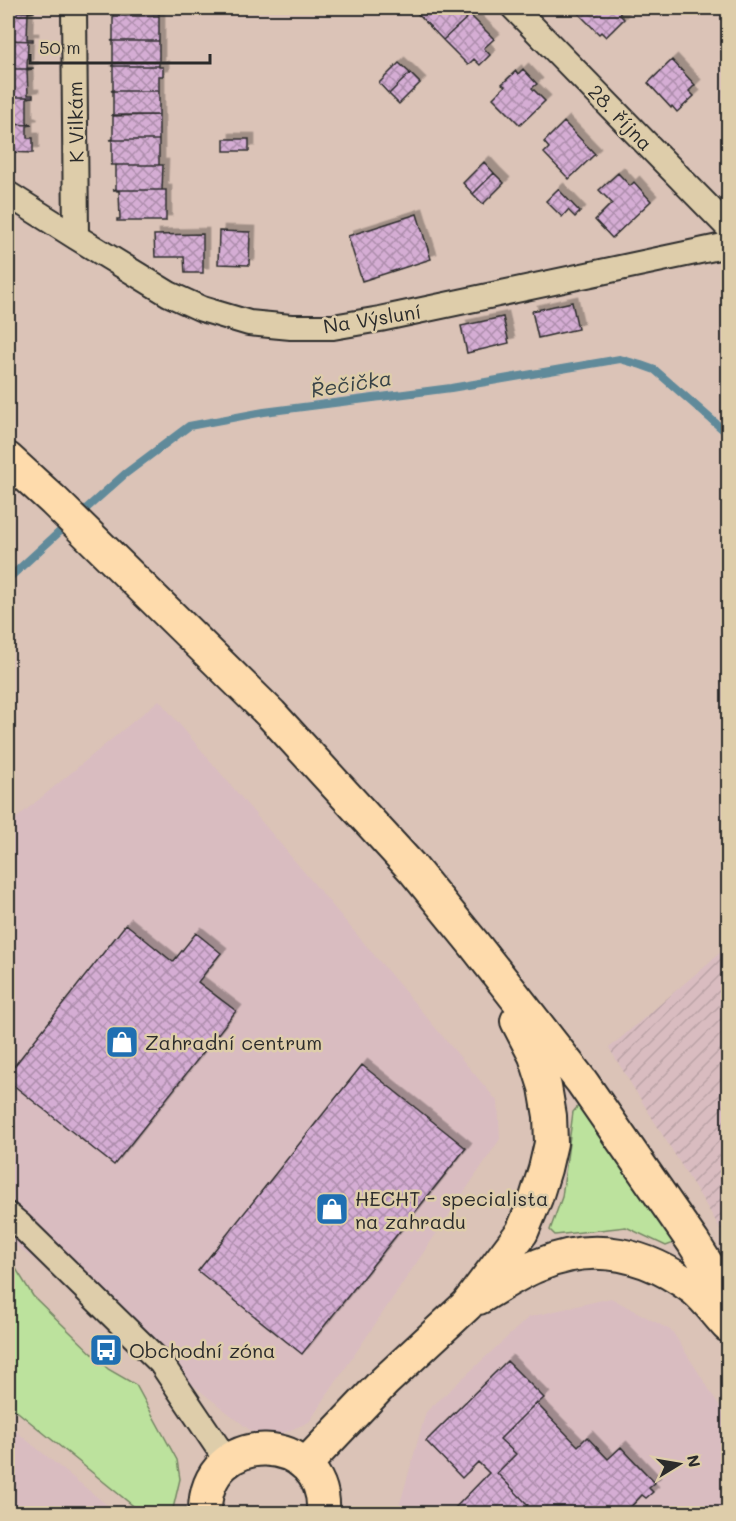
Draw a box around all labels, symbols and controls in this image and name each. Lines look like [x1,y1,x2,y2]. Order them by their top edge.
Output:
scale bar [30,27,210,65]
text: 50 m [39,35,81,59]
street label: 28. října [583,78,659,156]
street label: K Vilkám [61,81,89,163]
street label: Na Výsluní [321,297,423,339]
water label: Řečička [308,363,394,403]
shop icon: Zahradní centrum [104,1024,140,1060]
place label: Zahradní centrum [145,1029,322,1055]
place label: HECHT - specialista na zahradu [355,1185,549,1234]
shop icon: HECHT - specialista na zahradu [314,1191,350,1227]
bus stop icon: Obchodní zóna [88,1332,124,1368]
place label: Obchodní zóna [129,1337,275,1363]
north arrow [649,1434,709,1494]
text: N [683,1453,706,1469]

